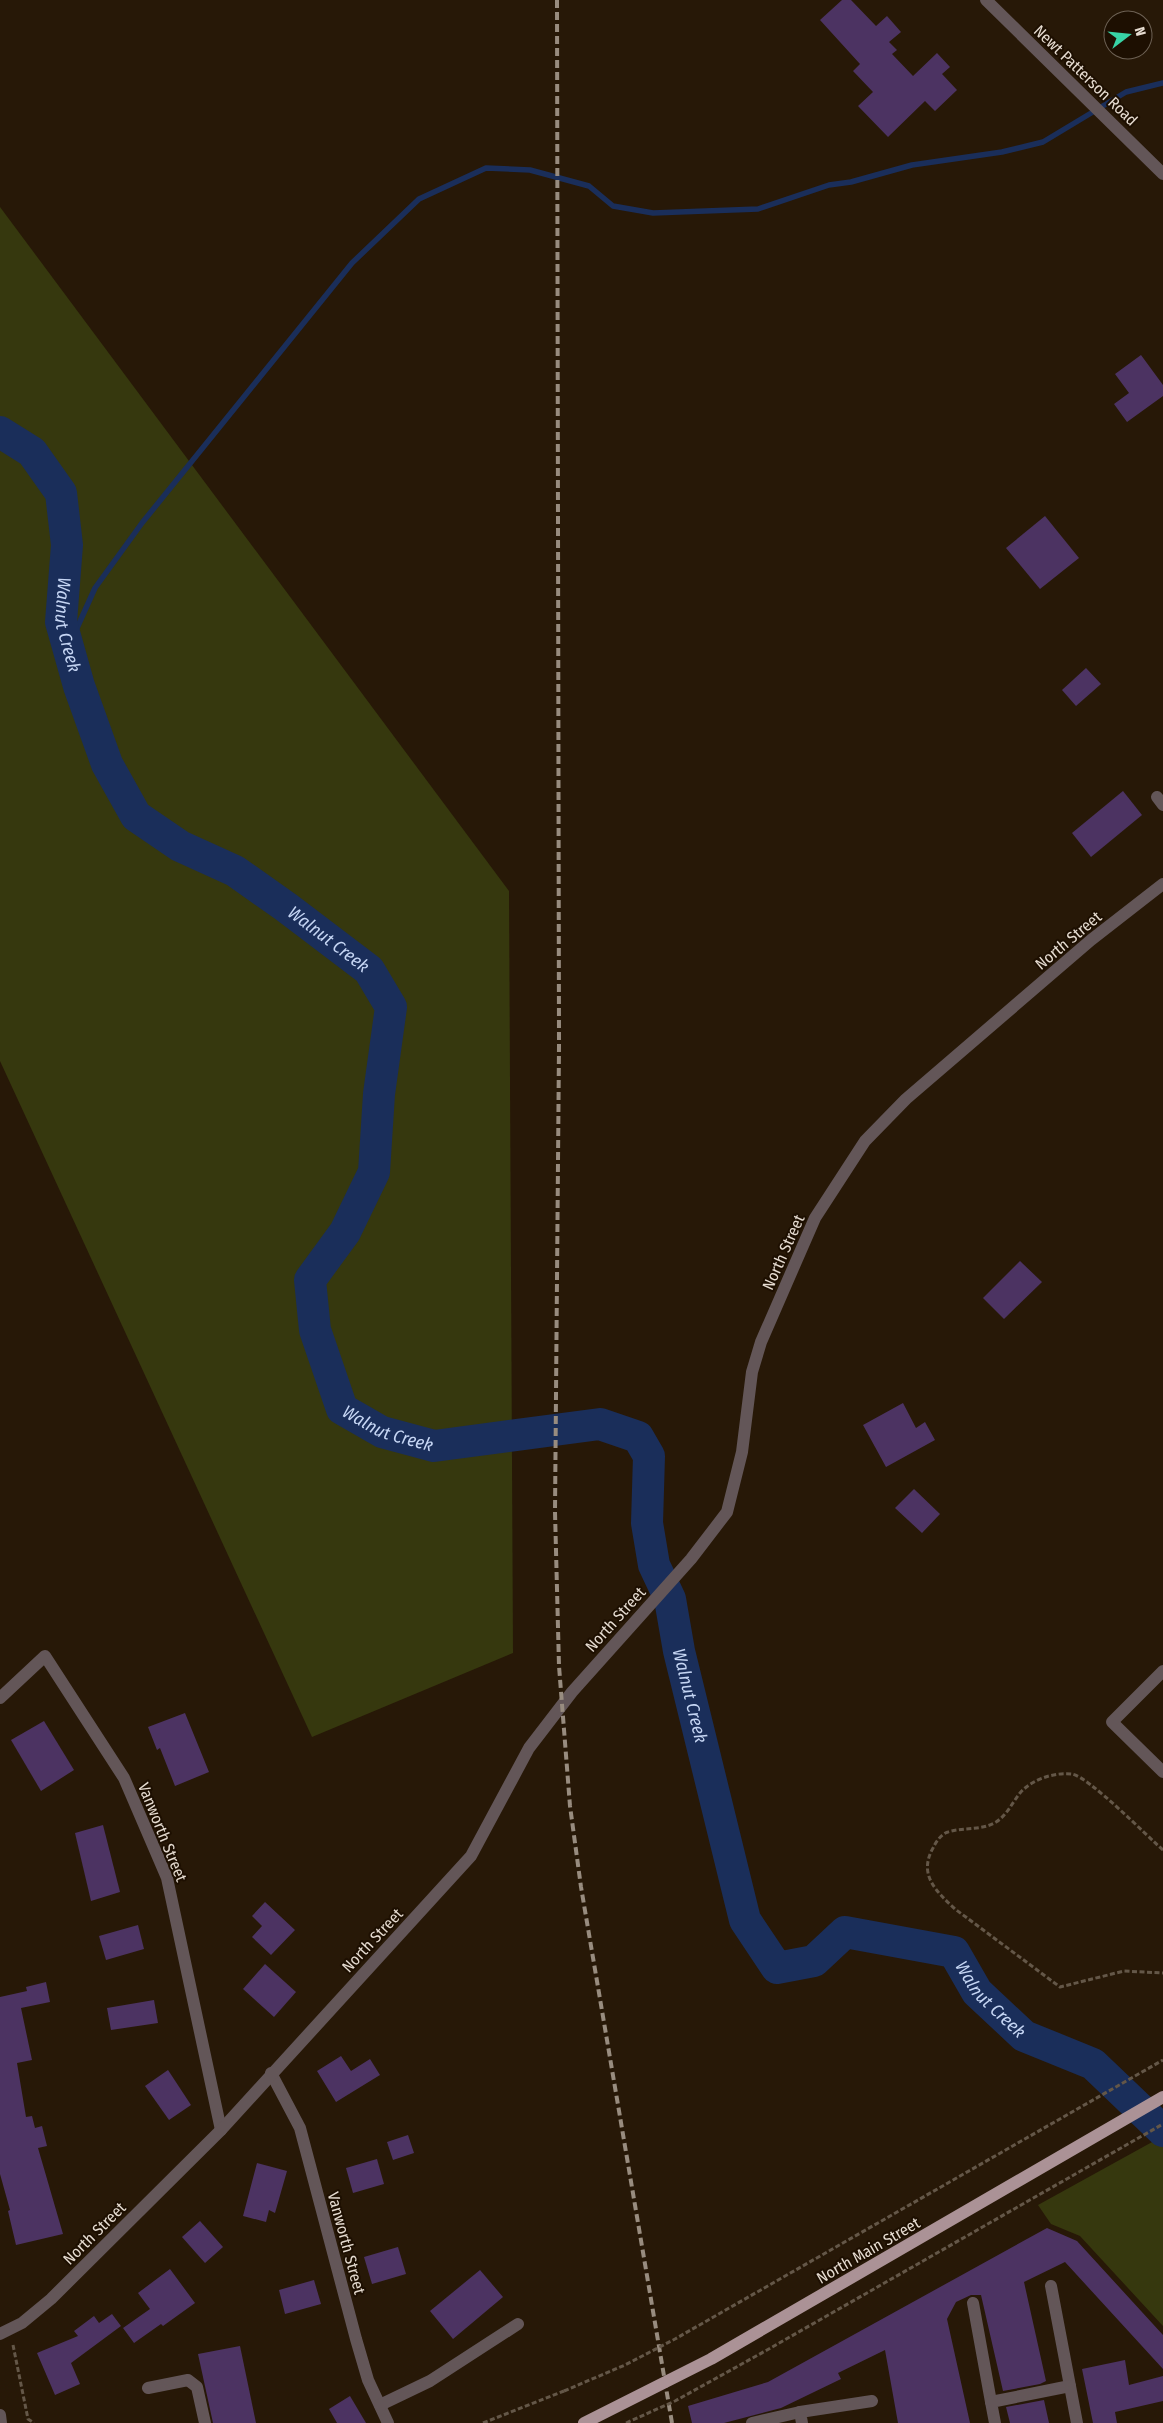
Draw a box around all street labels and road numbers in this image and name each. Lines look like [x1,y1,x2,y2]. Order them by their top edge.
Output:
street label: Newt Patterson Road [1030,21,1142,129]
street label: North Street [1031,907,1106,974]
street label: North Street [758,1211,809,1293]
street label: North Street [581,1583,650,1656]
street label: Vanworth Street [134,1780,191,1885]
street label: North Street [338,1904,407,1976]
street label: Vanworth Street [324,2190,369,2297]
street label: North Street [59,2198,130,2269]
street label: North Main Street [813,2213,924,2288]

